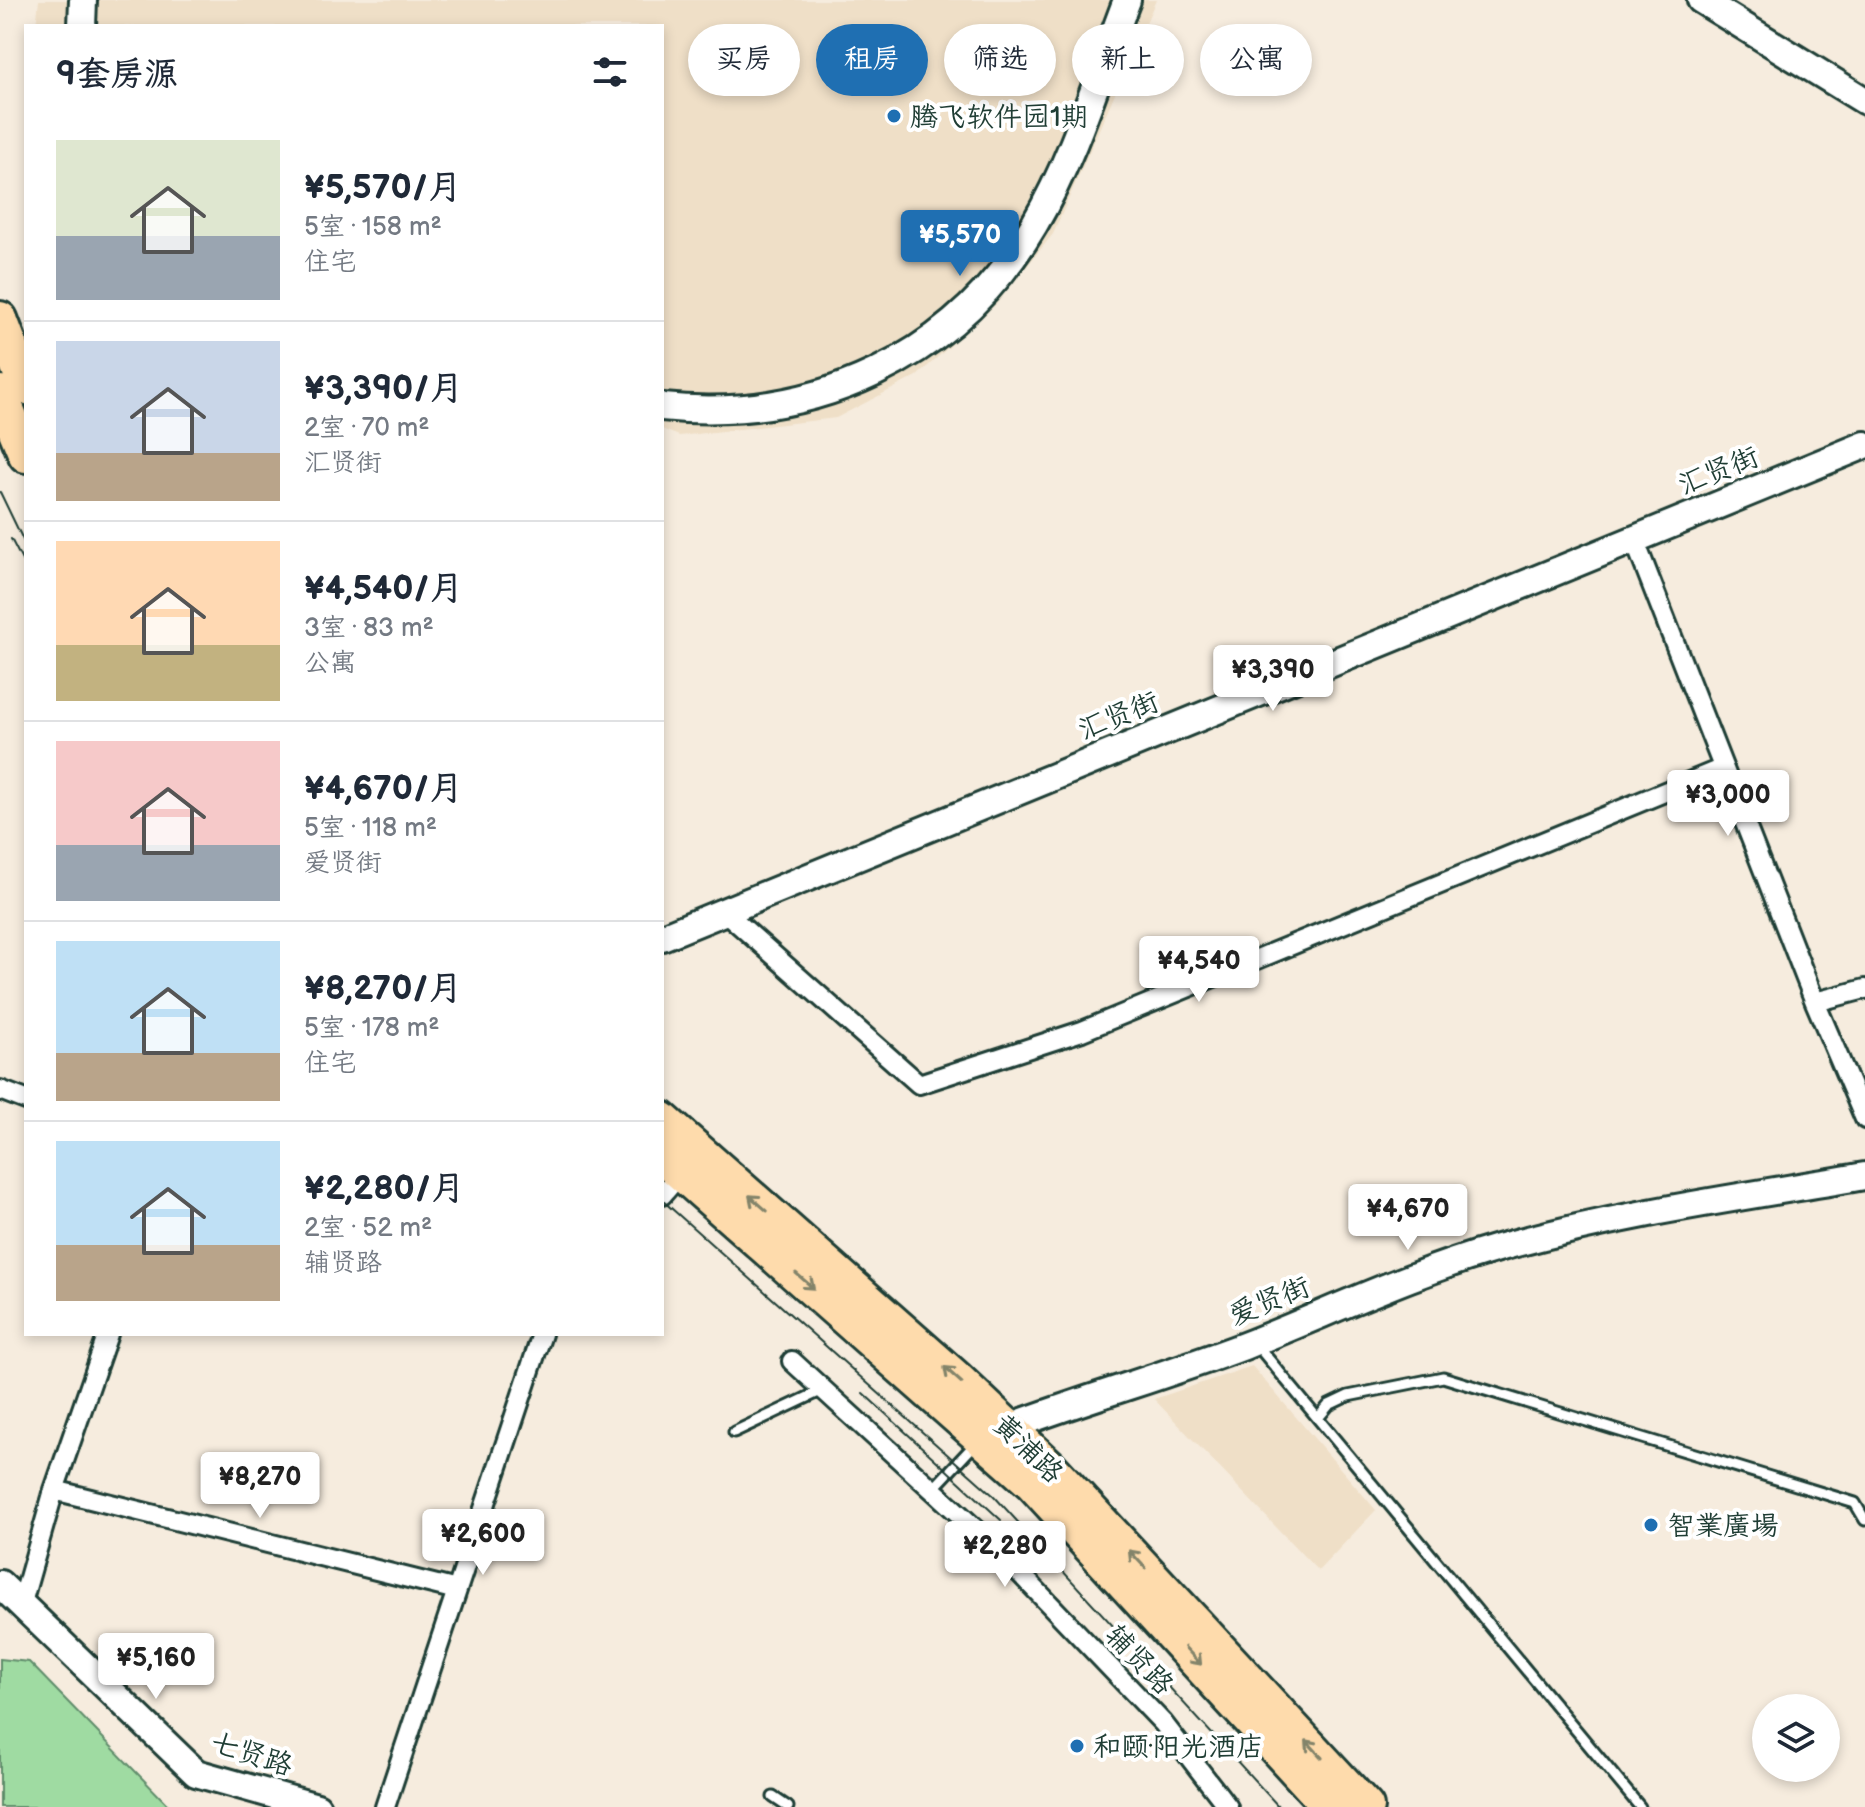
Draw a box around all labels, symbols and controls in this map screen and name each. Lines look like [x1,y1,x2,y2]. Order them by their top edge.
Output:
chip: 买房 [688,24,800,96]
chip: 租房 [816,24,928,96]
chip: 筛选 [944,24,1056,96]
chip: 新上 [1072,24,1184,96]
chip: 公寓 [1200,24,1312,96]
icon: filters [588,50,632,94]
text: 9套房源 [56,54,178,95]
place label: 腾飞软件园1期 [910,101,1089,134]
marker: 腾飞软件园1期 [885,107,903,125]
text: ¥5,570/月 [304,167,462,208]
icon: home [120,172,216,268]
pin: ¥5,570 [895,210,1025,278]
text: 5室 · 158 m² [304,212,442,243]
text: ¥5,570 [919,220,1001,251]
text: 住宅 [304,247,356,278]
text: ¥3,390/月 [304,368,464,409]
icon: home [120,373,216,469]
text: 2室 · 70 m² [304,413,429,444]
street label: 汇贤街 [1673,440,1764,502]
text: 汇贤街 [304,448,382,479]
text: ¥4,540/月 [304,568,464,609]
icon: home [120,573,216,669]
text: 3室 · 83 m² [304,613,434,644]
pin: ¥3,390 [1208,645,1338,713]
text: 公寓 [304,648,356,679]
text: ¥3,390 [1231,655,1315,686]
street label: 汇贤街 [1073,685,1164,747]
text: ¥4,670/月 [304,768,463,809]
pin: ¥3,000 [1663,770,1793,838]
icon: home [120,773,216,869]
text: ¥3,000 [1685,780,1771,811]
text: 5室 · 118 m² [304,813,437,844]
text: 爱贤街 [304,848,382,879]
pin: ¥4,540 [1134,936,1264,1004]
text: ¥4,540 [1157,946,1241,977]
text: ¥8,270/月 [304,968,463,1009]
icon: home [120,973,216,1069]
text: 5室 · 178 m² [304,1013,440,1044]
text: 住宅 [304,1048,356,1079]
text: ¥2,280/月 [304,1168,465,1209]
icon: home [120,1173,216,1269]
pin: ¥4,670 [1343,1184,1473,1252]
text: ¥4,670 [1366,1194,1450,1225]
one-way arrow [748,1195,768,1213]
text: 2室 · 52 m² [304,1213,432,1244]
text: 辅贤路 [304,1248,382,1279]
street label: 爱贤街 [1224,1270,1315,1332]
one-way arrow [794,1272,814,1290]
one-way arrow [943,1367,963,1385]
street label: 黄浦路 [986,1408,1070,1490]
pin: ¥8,270 [195,1452,325,1520]
text: ¥8,270 [219,1462,301,1493]
pin: ¥2,600 [418,1509,548,1577]
place label: 智業廣場 [1667,1510,1779,1543]
marker: 智業廣場 [1642,1516,1660,1534]
text: ¥2,600 [440,1519,526,1550]
pin: ¥2,280 [940,1521,1070,1589]
text: ¥2,280 [963,1531,1047,1562]
one-way arrow [1127,1549,1146,1569]
street label: 辅贤路 [1098,1618,1180,1702]
pin: ¥5,160 [91,1633,221,1701]
text: ¥5,160 [116,1643,196,1674]
one-way arrow [1183,1646,1202,1666]
map controls [1752,1694,1840,1782]
button: layers [1752,1694,1840,1782]
street label: 七贤路 [206,1726,297,1783]
place label: 和颐·阳光酒店 [1093,1731,1264,1764]
marker: 和颐·阳光酒店 [1068,1737,1086,1755]
one-way arrow [1305,1740,1323,1760]

